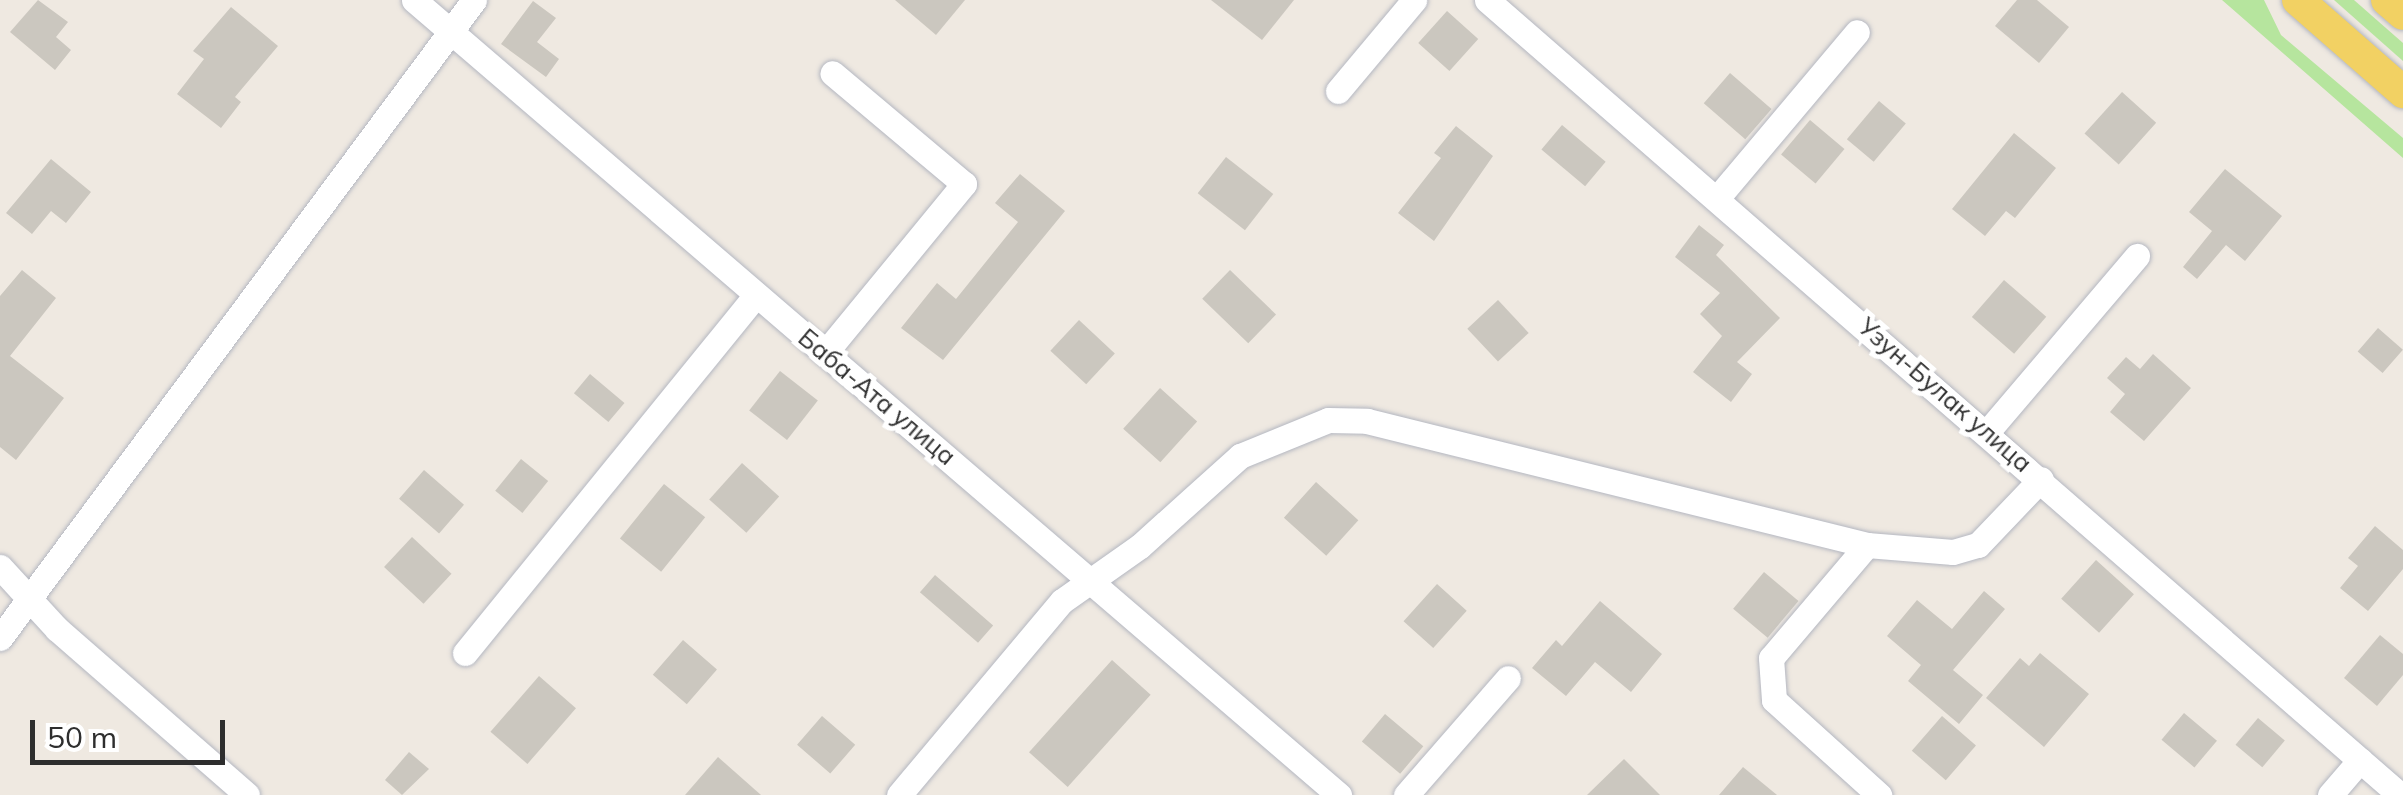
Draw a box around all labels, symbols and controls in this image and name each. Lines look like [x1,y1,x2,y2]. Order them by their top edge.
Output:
street label: Узун-Булак улица [1852,312,2038,478]
street label: Баба-Ата улица [792,323,962,471]
scale bar [35,700,230,762]
text: 50 m [47,718,117,756]

